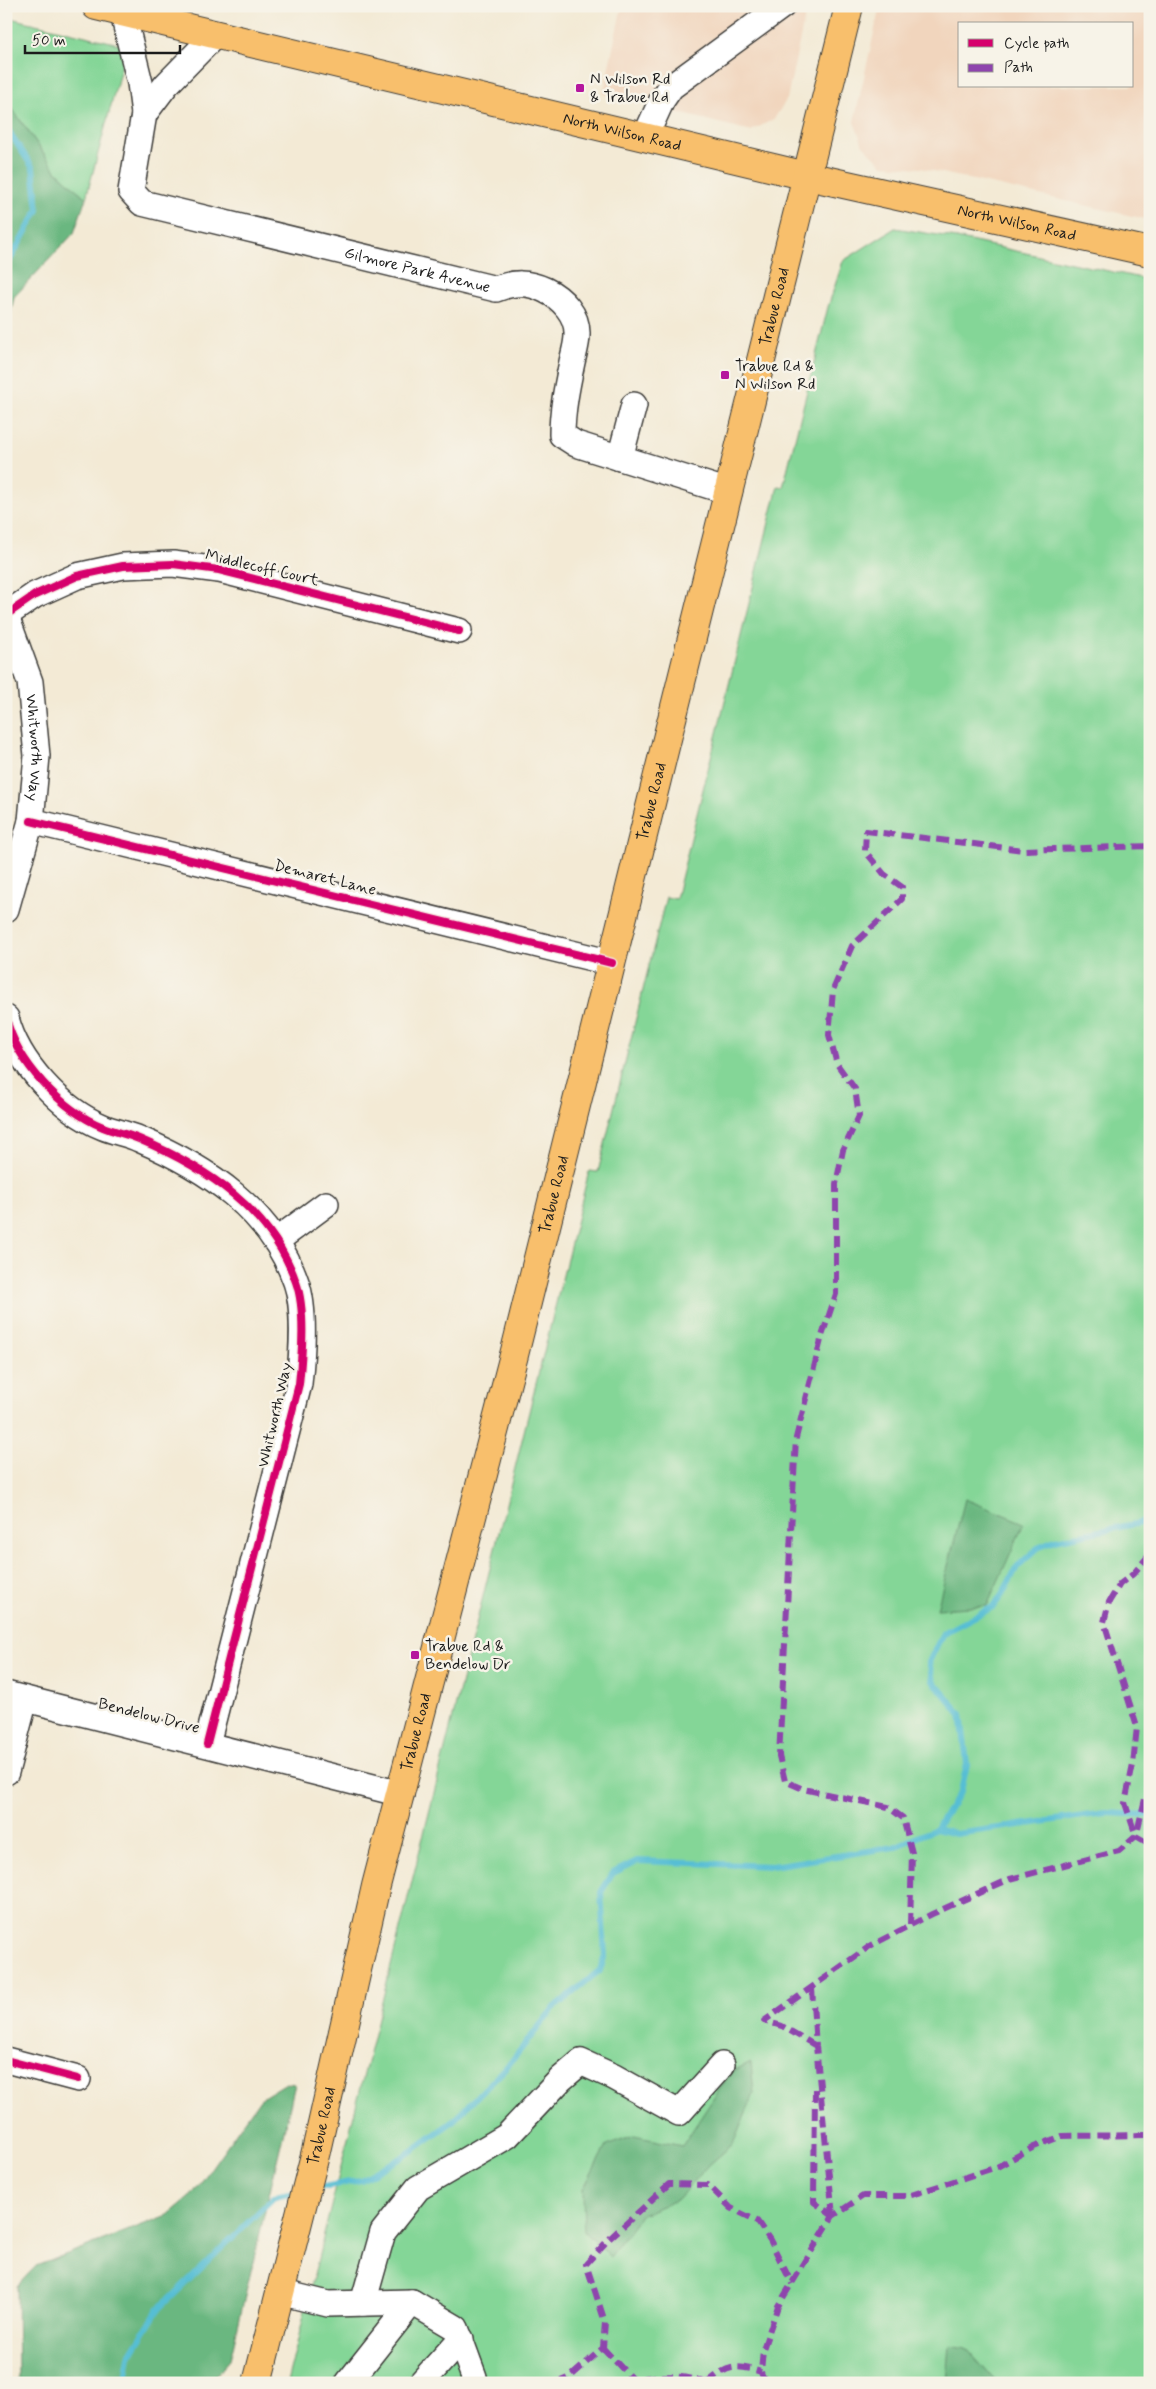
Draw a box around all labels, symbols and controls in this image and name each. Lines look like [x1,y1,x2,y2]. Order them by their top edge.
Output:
scale bar [25,22,180,54]
legend [958,22,1134,88]
text: 50 m [32,31,66,51]
text: Cycle path [1004,34,1069,54]
text: Path [1004,58,1033,78]
place label: N Wilson Rd & Trabue Rd [590,69,670,108]
marker: N Wilson Rd & Trabue Rd [574,82,586,94]
street label: North Wilson Road [561,108,683,156]
street label: North Wilson Road [956,199,1078,246]
street label: Gilmore Park Avenue [342,242,492,298]
street label: Trabue Road [755,265,794,348]
place label: Trabue Rd & N Wilson Rd [735,356,815,395]
marker: Trabue Rd & N Wilson Rd [719,369,731,381]
street label: Middlecoff Court [203,545,321,591]
street label: Whitworth Way [21,693,48,802]
street label: Trabue Road [632,760,671,843]
street label: Demaret Lane [272,855,378,901]
street label: Trabue Road [534,1153,574,1236]
street label: Whitworth Way [253,1360,297,1470]
place label: Trabue Rd & Bendelow Dr [425,1636,511,1675]
marker: Trabue Rd & Bendelow Dr [409,1649,421,1661]
street label: Trabue Road [396,1691,436,1774]
street label: Bendelow Drive [96,1693,202,1739]
street label: Trabue Road [302,2085,341,2168]

